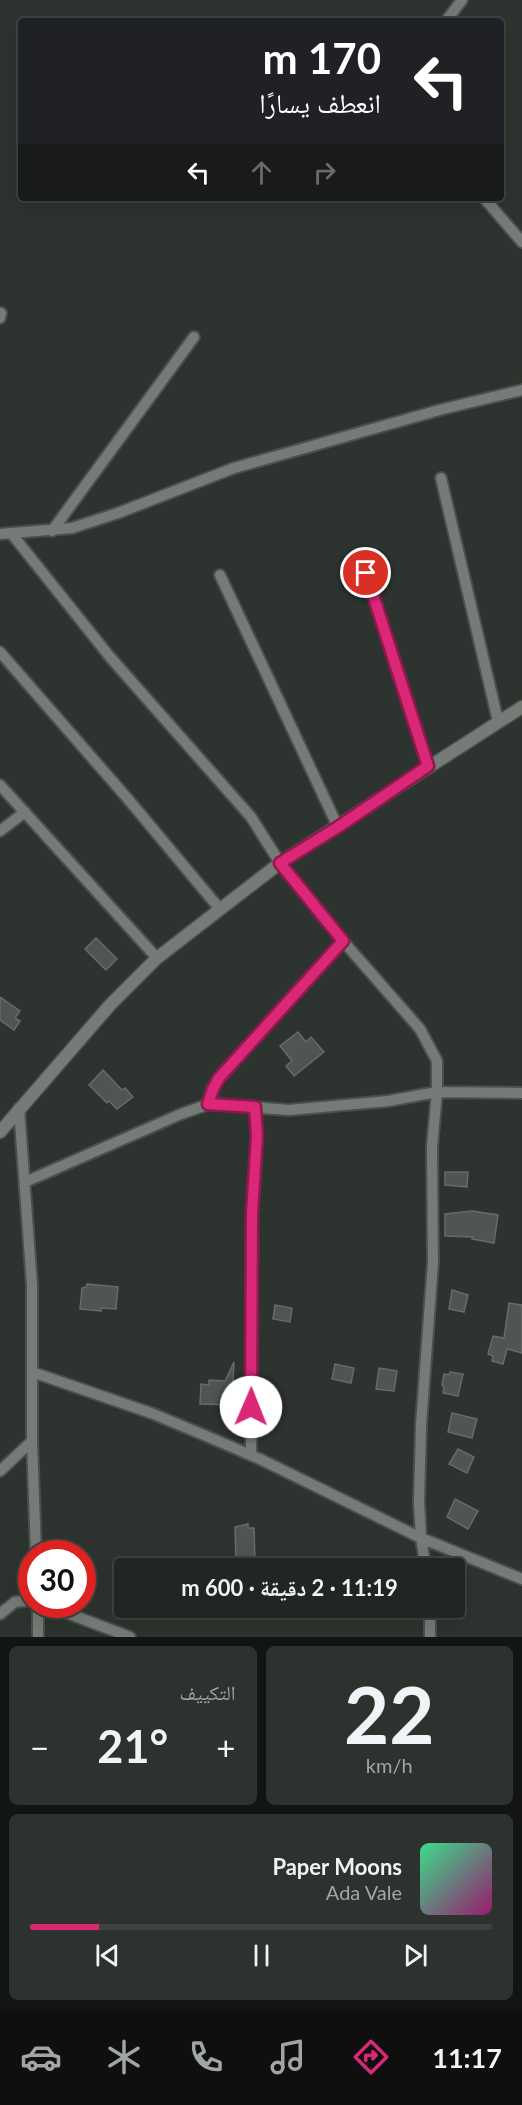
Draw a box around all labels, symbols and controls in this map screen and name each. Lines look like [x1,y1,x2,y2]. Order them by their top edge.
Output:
text: 170 m [263,33,381,83]
icon: left [402,42,480,120]
text: انعطف يسارًا [259,86,381,119]
icon: left [182,156,215,189]
icon: ahead [245,156,278,189]
icon: right [308,156,341,189]
pin [340,547,391,598]
icon: arrive [349,556,382,589]
position arrow [219,1375,283,1439]
speed limit sign: 30 [18,1540,96,1618]
text: 11:19 · 2 دقيقة · 600 m [181,1574,398,1601]
text: 22 [344,1667,435,1761]
text: التكييف [179,1680,236,1704]
text: 21° [97,1719,168,1773]
text: − [30,1727,49,1767]
text: + [216,1727,236,1767]
text: km/h [366,1753,413,1777]
text: Paper Moons [272,1853,402,1880]
text: Ada Vale [326,1880,402,1904]
icon: previous [91,1939,124,1972]
icon: pause [245,1939,278,1972]
icon: next [399,1939,432,1972]
icon: car [20,2036,62,2078]
icon: climate [103,2036,145,2078]
icon: phone [185,2036,227,2078]
icon: music [267,2036,309,2078]
icon: directions [350,2036,392,2078]
text: 11:17 [432,2041,502,2074]

